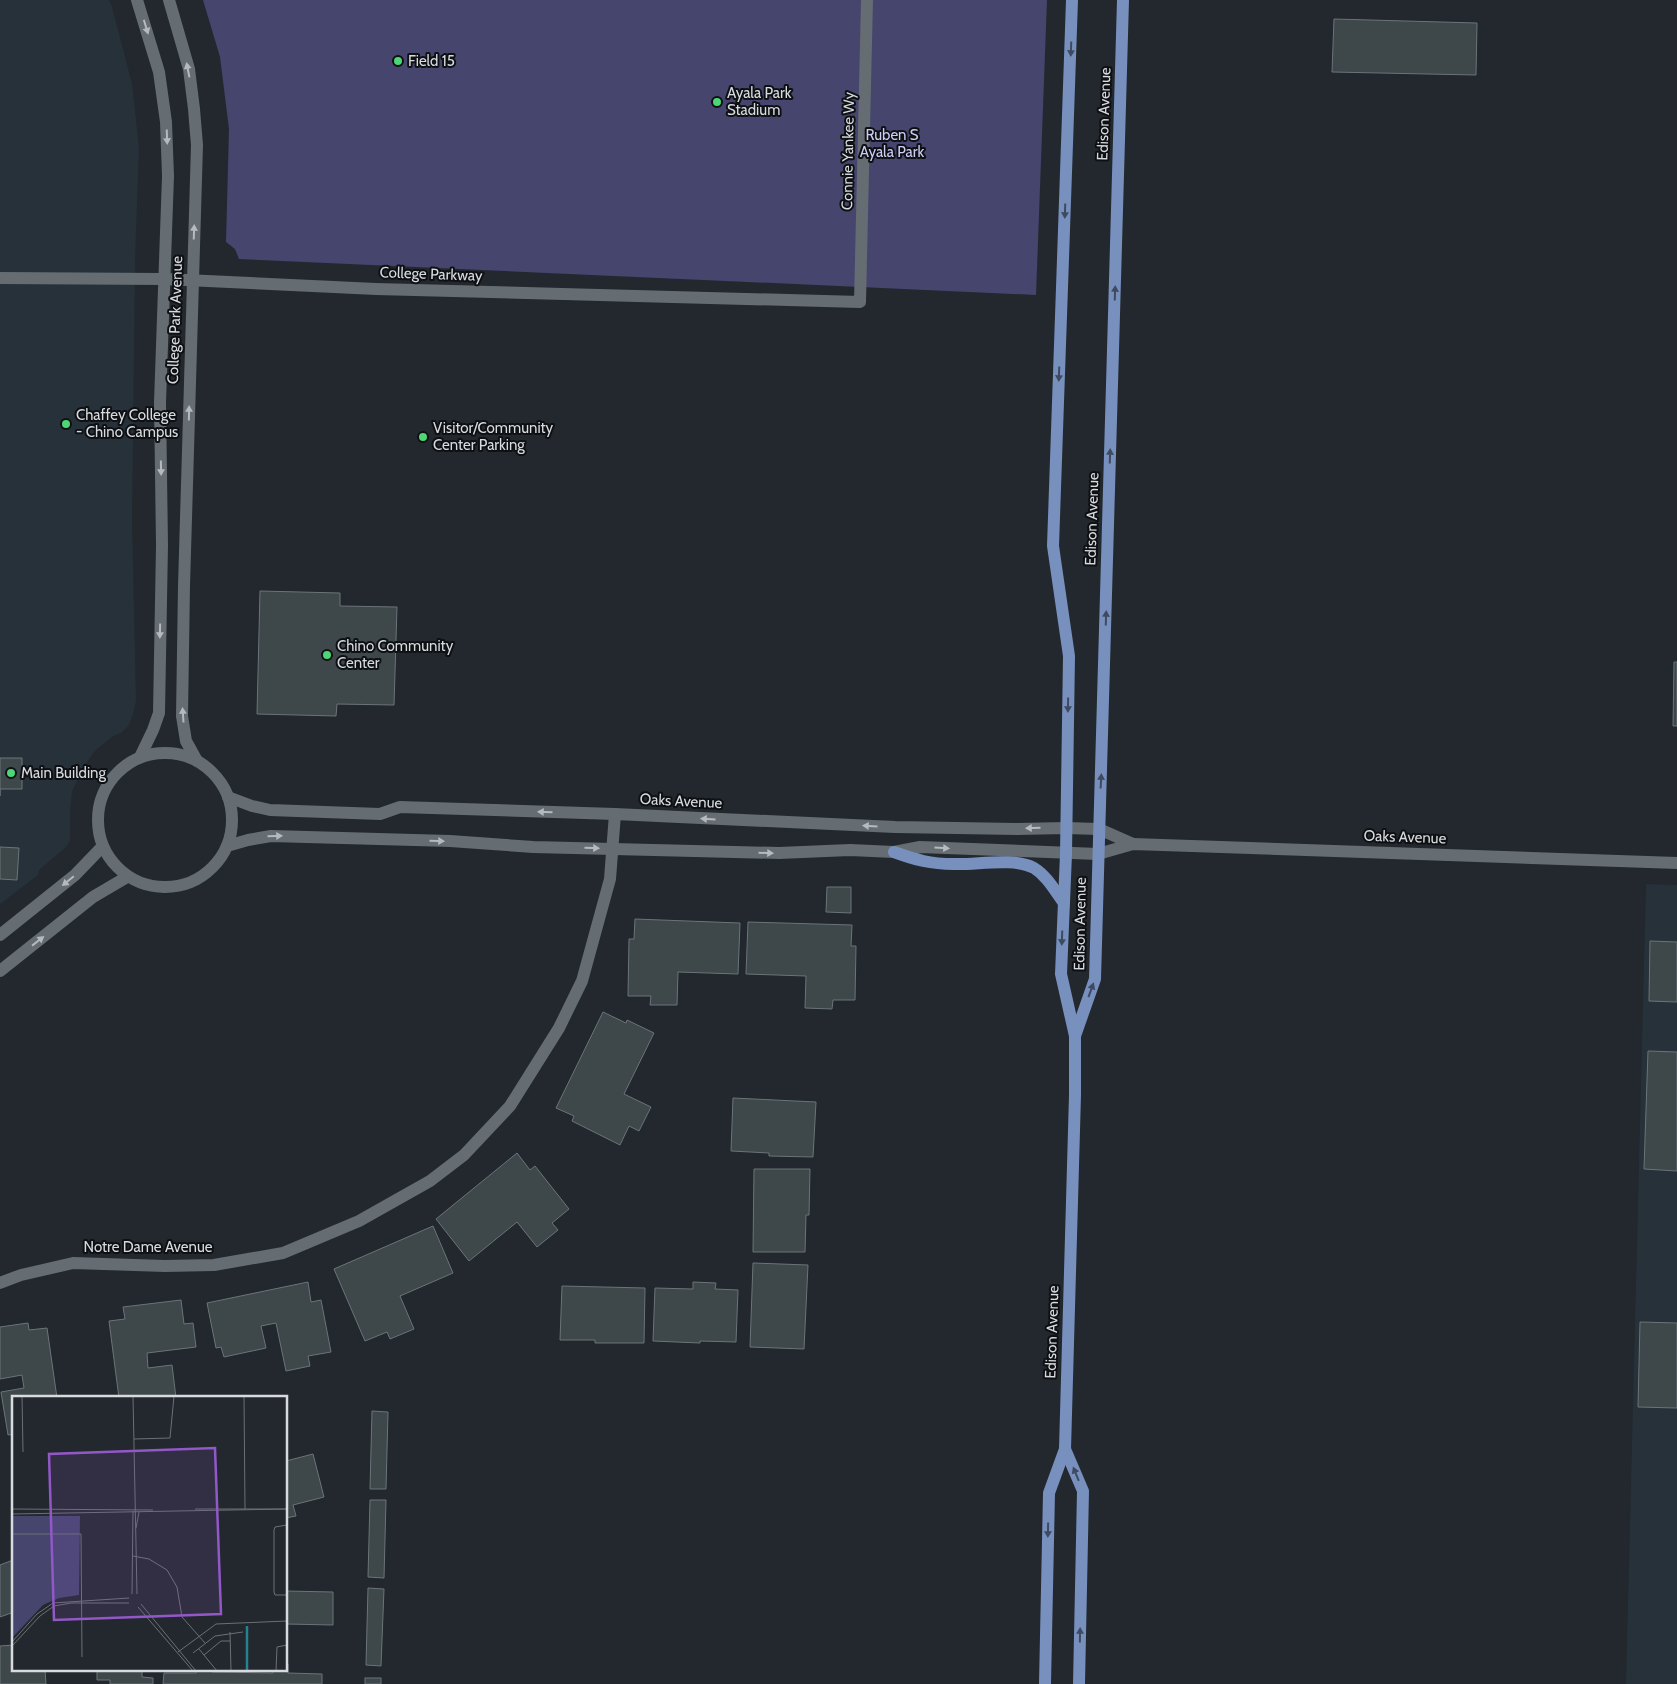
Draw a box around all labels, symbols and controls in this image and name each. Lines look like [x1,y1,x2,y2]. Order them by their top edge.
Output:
one-way arrow [143,20,151,35]
one-way arrow [1066,41,1074,57]
place label: Field 15 [408,52,455,70]
marker: Field 15 [392,55,404,67]
one-way arrow [184,61,192,77]
street label: Edison Avenue [1093,67,1115,161]
place label: Ayala Park Stadium [727,84,792,119]
street label: Connie Yankee Wy [838,91,858,210]
marker: Ayala Park Stadium [711,96,723,108]
park label: Ruben S Ayala Park [860,126,925,161]
one-way arrow [163,130,171,146]
one-way arrow [1061,203,1069,219]
one-way arrow [191,224,199,240]
street label: College Park Avenue [164,255,186,385]
street label: College Parkway [379,263,483,285]
one-way arrow [1111,285,1119,301]
one-way arrow [1055,366,1063,382]
one-way arrow [185,405,193,421]
place label: Chaffey College - Chino Campus [76,406,178,441]
marker: Chaffey College - Chino Campus [60,418,72,430]
place label: Visitor/Community Center Parking [433,419,554,454]
marker: Visitor/Community Center Parking [417,431,429,443]
one-way arrow [1107,447,1115,463]
one-way arrow [157,460,165,476]
street label: Edison Avenue [1081,472,1103,566]
one-way arrow [1102,610,1110,626]
one-way arrow [156,623,164,639]
place label: Chino Community Center [337,637,454,672]
marker: Chino Community Center [321,649,333,661]
one-way arrow [1064,697,1072,713]
one-way arrow [178,707,186,723]
place label: Main Building [21,764,107,782]
marker: Main Building [5,767,17,779]
one-way arrow [1097,772,1105,788]
street label: Oaks Avenue [639,790,723,812]
one-way arrow [537,808,553,816]
one-way arrow [700,814,716,822]
one-way arrow [862,822,878,830]
one-way arrow [1024,825,1040,833]
street label: Oaks Avenue [1363,827,1447,847]
one-way arrow [267,832,283,840]
one-way arrow [429,837,445,845]
one-way arrow [585,844,601,852]
one-way arrow [934,844,950,852]
one-way arrow [759,849,775,857]
one-way arrow [62,876,75,887]
street label: Edison Avenue [1070,877,1090,971]
one-way arrow [1058,930,1066,946]
one-way arrow [31,936,44,947]
one-way arrow [1088,982,1095,997]
street label: Notre Dame Avenue [84,1238,213,1256]
street label: Edison Avenue [1041,1285,1063,1379]
inset map [12,1396,288,1672]
one-way arrow [1071,1467,1079,1481]
one-way arrow [1044,1522,1052,1538]
one-way arrow [1076,1627,1084,1643]

